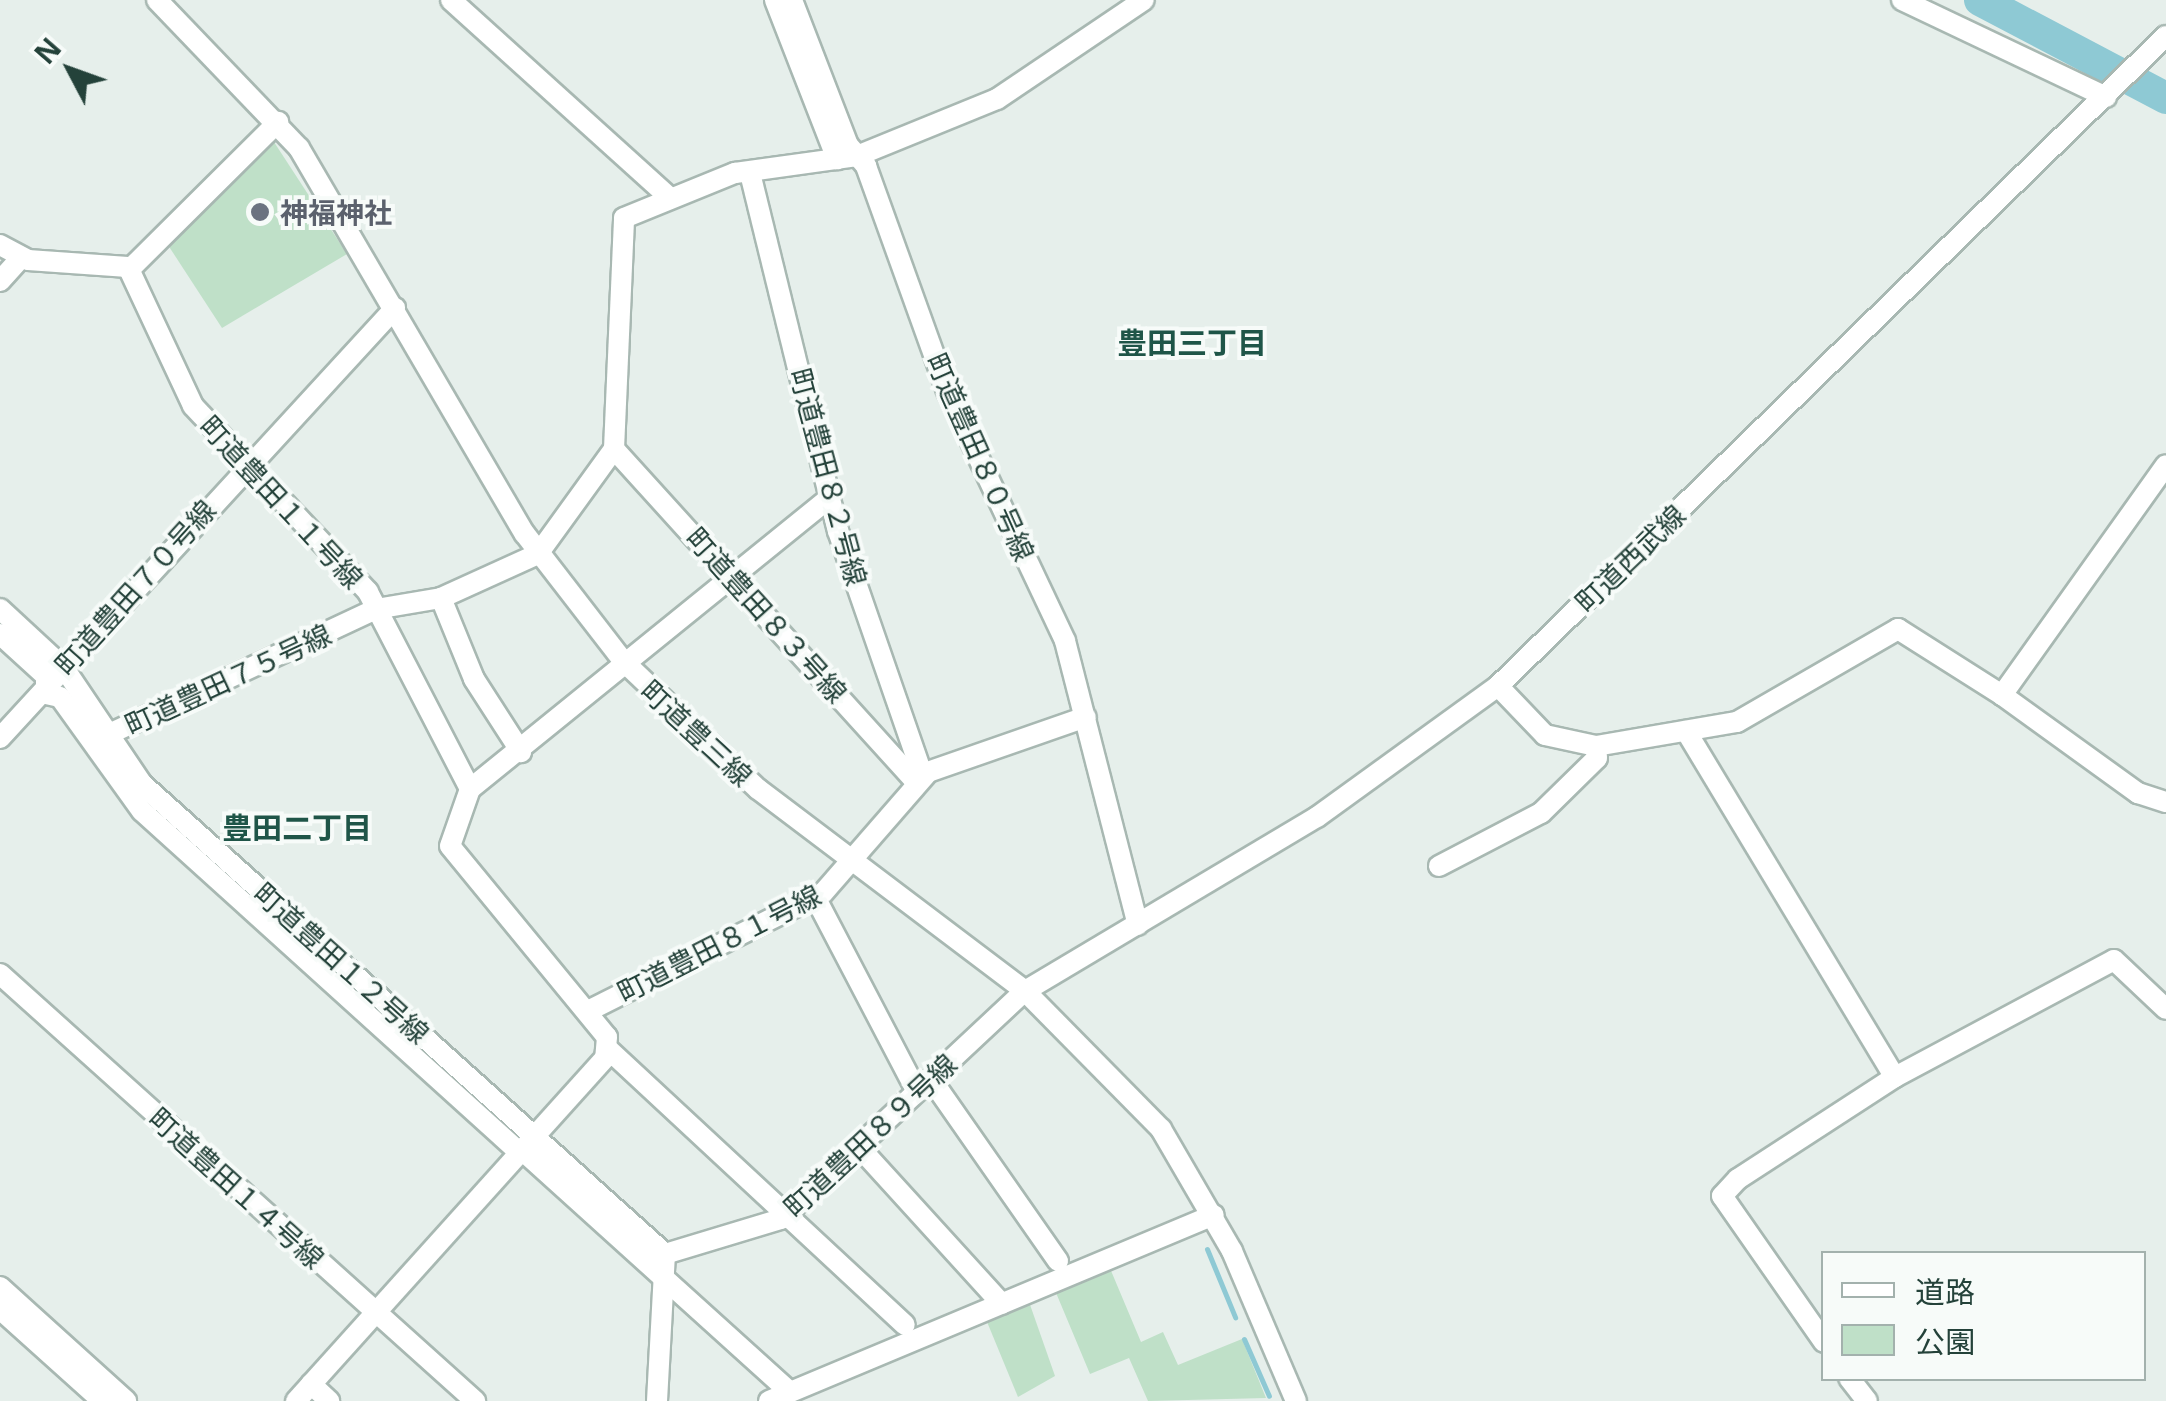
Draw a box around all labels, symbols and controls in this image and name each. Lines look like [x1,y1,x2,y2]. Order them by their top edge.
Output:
north arrow [20,20,120,120]
text: N [26,29,69,71]
place label: 神福神社 [280,195,392,229]
marker: 神福神社 [249,201,271,223]
district label: 豊田三丁目 [1117,325,1267,361]
street label: 町道豊田８０号線 [920,348,1042,566]
street label: 町道豊田８２号線 [784,364,874,590]
street label: 町道豊田１１号線 [193,409,371,595]
street label: 町道豊田７０号線 [48,493,222,681]
street label: 町道西武線 [1568,497,1692,619]
street label: 町道豊田８３号線 [680,521,854,709]
street label: 町道豊田７５号線 [119,616,337,742]
street label: 町道豊三線 [634,673,760,793]
district label: 豊田二丁目 [222,810,372,846]
street label: 町道豊田１２号線 [248,876,436,1050]
street label: 町道豊田８１号線 [612,877,826,1009]
street label: 町道豊田８９号線 [777,1046,963,1224]
street label: 町道豊田１４号線 [143,1101,331,1275]
legend [1821,1251,2146,1381]
text: 道路 [1915,1271,1975,1312]
text: 公園 [1915,1321,1975,1362]

